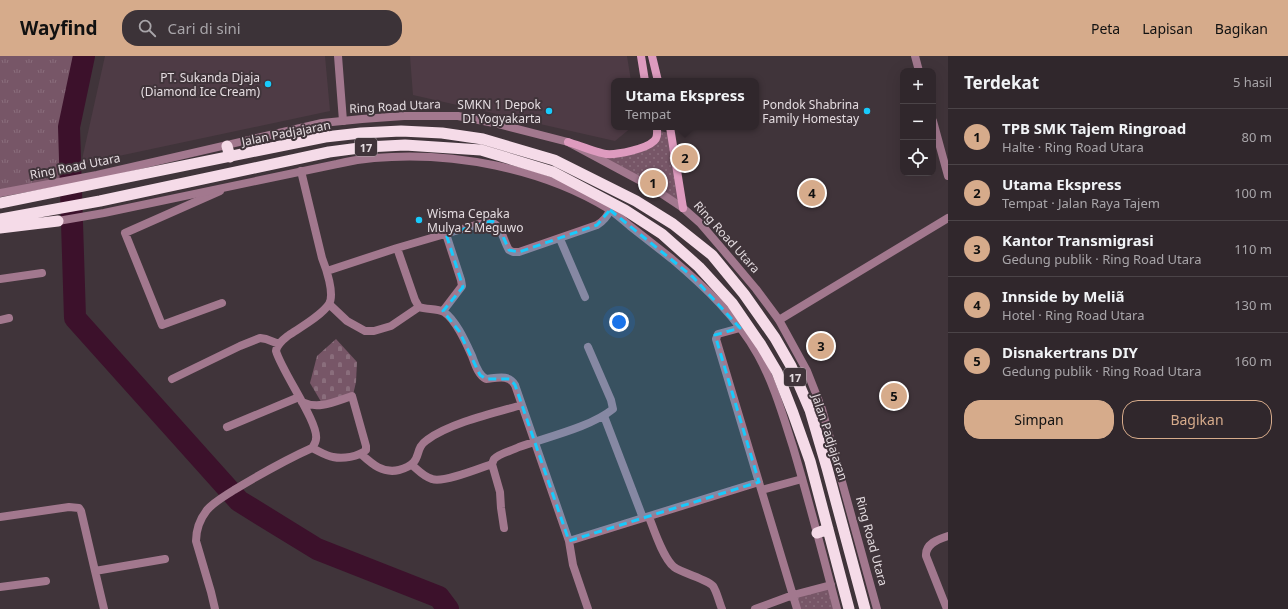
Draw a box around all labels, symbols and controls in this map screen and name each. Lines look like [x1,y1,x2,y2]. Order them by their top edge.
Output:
search box [122,10,402,46]
text: Wayfind [20,15,98,41]
icon: search [136,17,158,39]
text: Cari di sini [168,18,241,38]
text: Peta [1091,19,1120,38]
text: Lapisan [1142,19,1193,38]
text: Bagikan [1215,19,1268,38]
map controls [900,68,936,176]
button: + [900,68,936,104]
place label: PT. Sukanda Djaja (Diamond Ice Cream) [141,69,260,100]
text: Terdekat [964,71,1039,94]
text: 5 hasil [1233,73,1272,91]
popup [611,78,759,130]
marker: PT. Sukanda Djaja (Diamond Ice Cream) [263,79,273,89]
text: Utama Ekspress [625,85,745,105]
street label: Ring Road Utara [349,95,441,117]
place label: SMKN 1 Depok DI Yogyakarta [457,96,542,127]
place label: Pondok Shabrina Family Homestay [762,96,860,127]
button: − [900,104,936,140]
text: Tempat [625,105,671,123]
marker: SMKN 1 Depok DI Yogyakarta [544,106,554,116]
marker: Pondok Shabrina Family Homestay [862,106,872,116]
street label: Jalan Padjajaran [239,116,332,150]
text: TPB SMK Tajem Ringroad [1002,118,1186,138]
text: 1 [973,128,981,146]
text: 80 m [1242,128,1272,146]
road number: 17 [355,138,377,156]
text: Halte · Ring Road Utara [1002,138,1144,156]
button: locate [900,140,936,176]
pin: 2 [672,143,698,173]
street label: Ring Road Utara [28,149,122,183]
pin: 1 [640,168,666,198]
text: Utama Ekspress [1002,174,1121,194]
pin: 4 [799,178,825,208]
text: 2 [973,184,981,202]
text: 100 m [1234,184,1272,202]
text: Tempat · Jalan Raya Tajem [1002,194,1160,212]
street label: Ring Road Utara [690,197,764,277]
place label: Wisma Cepaka Mulya 2 Meguwo [427,205,524,236]
marker: Wisma Cepaka Mulya 2 Meguwo [414,215,424,225]
text: Kantor Transmigrasi [1002,230,1154,250]
text: 3 [973,240,981,258]
text: 110 m [1234,240,1272,258]
text: Gedung publik · Ring Road Utara [1002,250,1202,268]
text: Innside by Meliã [1002,286,1124,306]
text: 4 [973,296,981,314]
text: 130 m [1234,296,1272,314]
text: Hotel · Ring Road Utara [1002,306,1144,324]
your location [609,312,629,332]
pin: 3 [808,331,834,361]
text: Disnakertrans DIY [1002,342,1138,362]
text: 5 [973,352,981,370]
text: 160 m [1234,352,1272,370]
text: Gedung publik · Ring Road Utara [1002,362,1202,380]
road number: 17 [784,368,806,386]
pin: 5 [881,381,907,411]
street label: Jalan Padjajaran [808,390,852,483]
button: Simpan [964,400,1114,439]
button: Bagikan [1122,400,1272,439]
street label: Ring Road Utara [852,495,892,587]

